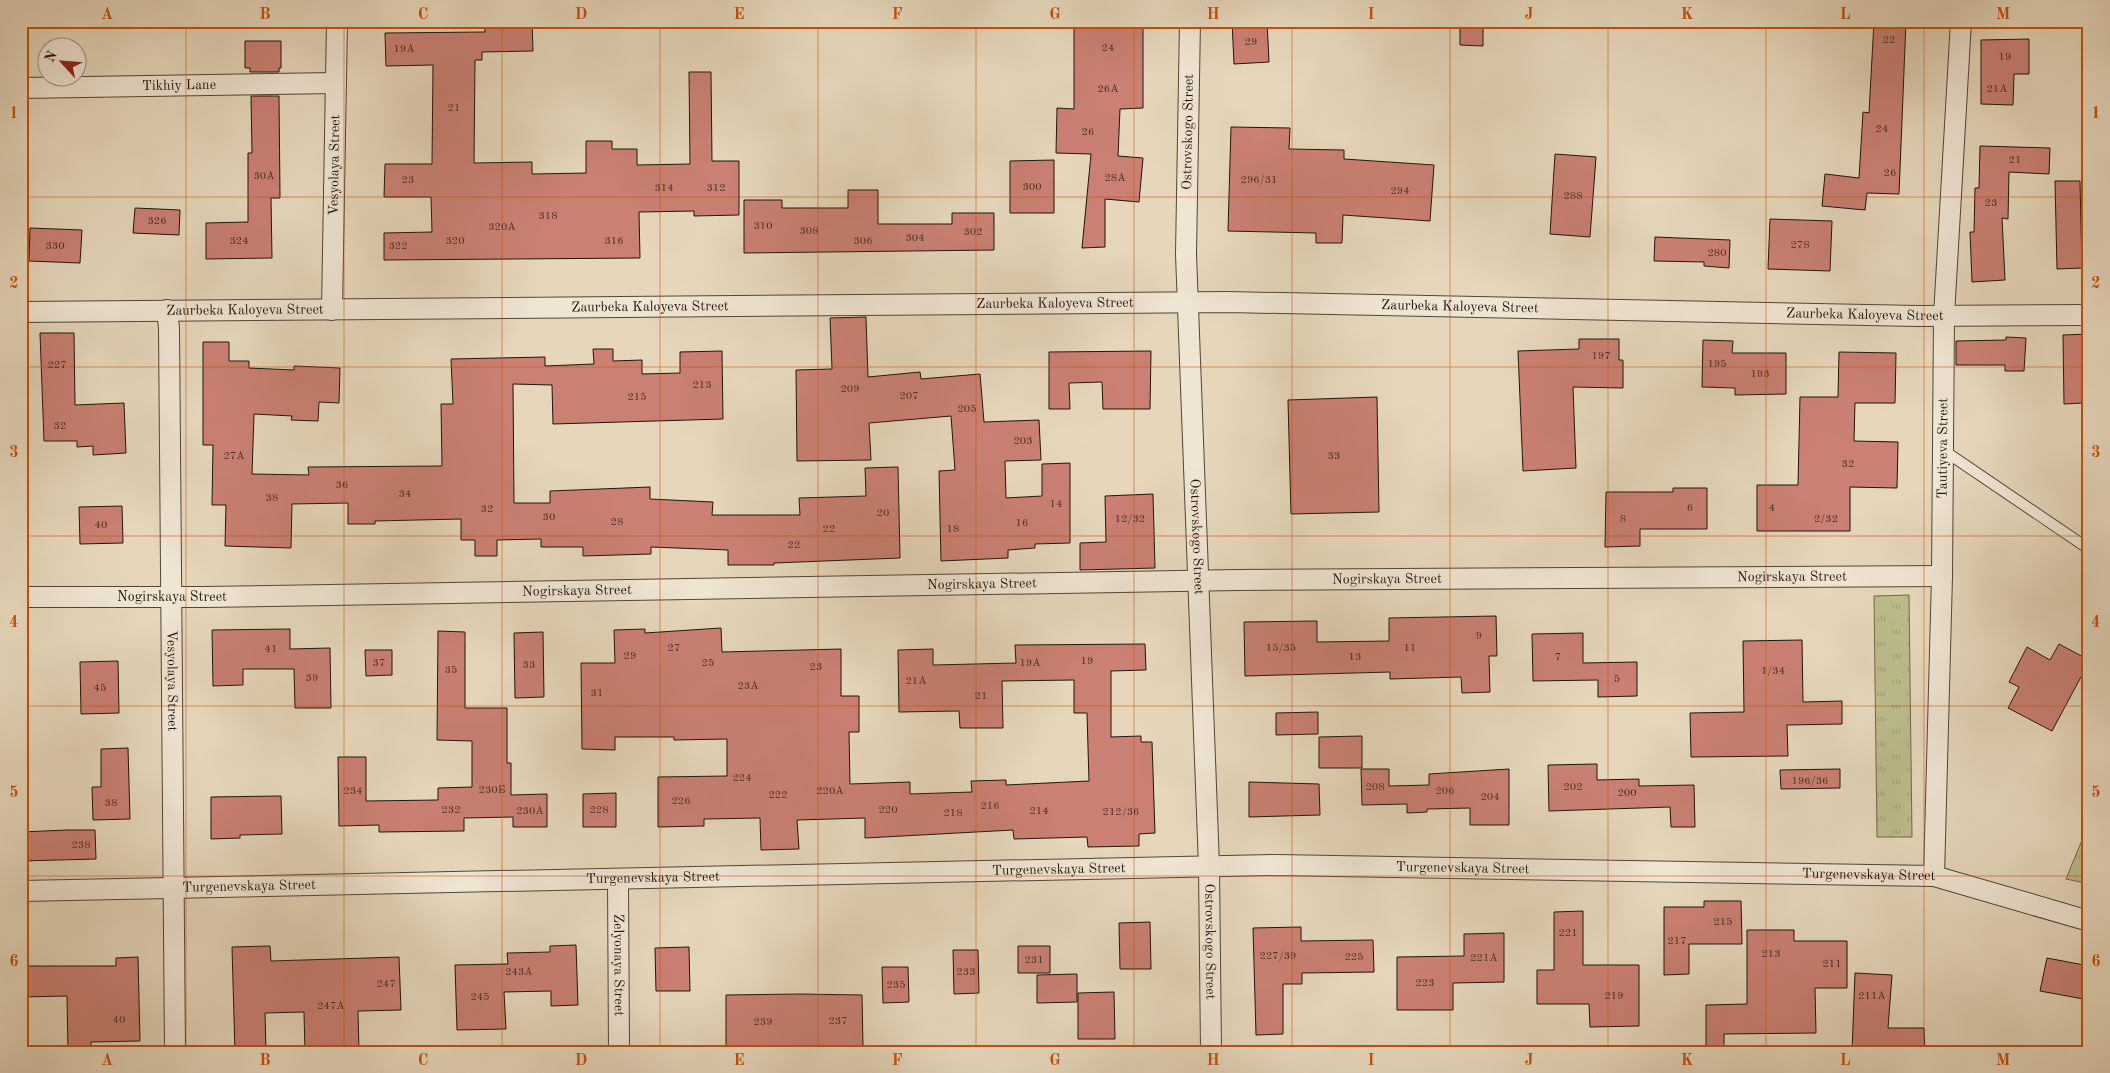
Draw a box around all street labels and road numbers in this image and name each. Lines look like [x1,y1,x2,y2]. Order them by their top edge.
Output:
street label: Ostrovskogo Street [1180,74,1196,190]
street label: Tikhiy Lane [142,78,216,93]
street label: Vesyolaya Street [327,114,342,216]
street label: Zaurbeka Kaloyeva Street [976,296,1134,311]
street label: Zaurbeka Kaloyeva Street [1381,298,1539,315]
street label: Zaurbeka Kaloyeva Street [571,299,729,314]
street label: Zaurbeka Kaloyeva Street [166,302,324,318]
street label: Zaurbeka Kaloyeva Street [1786,306,1944,323]
street label: Tautiyeva Street [1936,398,1950,498]
street label: Ostrovskogo Street [1187,478,1206,595]
street label: Nogirskaya Street [1737,570,1847,584]
street label: Nogirskaya Street [1332,572,1442,586]
street label: Nogirskaya Street [927,576,1037,592]
street label: Nogirskaya Street [522,583,632,599]
street label: Nogirskaya Street [117,590,227,604]
street label: Vesyolaya Street [165,630,179,732]
street label: Turgenevskaya Street [1396,860,1530,876]
street label: Turgenevskaya Street [992,861,1126,878]
street label: Turgenevskaya Street [1802,867,1936,883]
street label: Turgenevskaya Street [586,870,720,886]
street label: Turgenevskaya Street [182,878,316,895]
street label: Ostrovskogo Street [1202,883,1217,1000]
street label: Zelyonaya Street [611,914,626,1016]

